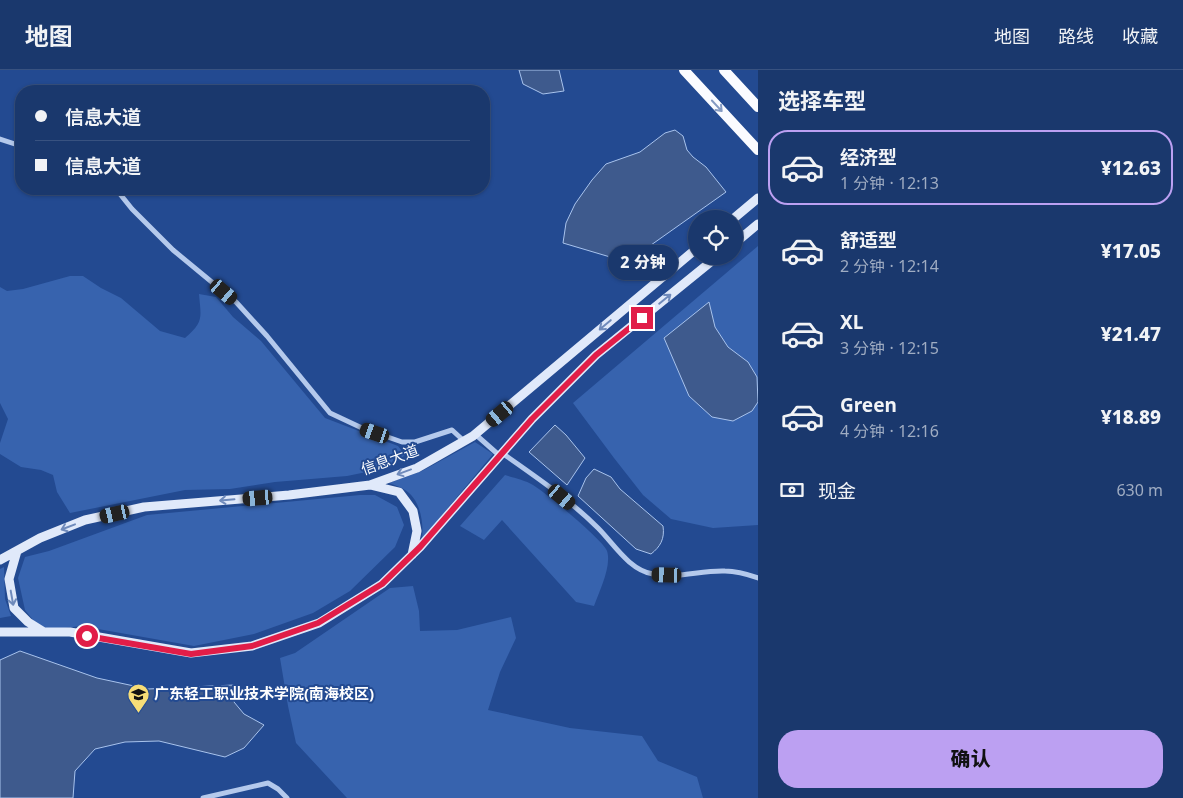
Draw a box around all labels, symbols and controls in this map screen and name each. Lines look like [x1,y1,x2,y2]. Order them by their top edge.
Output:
text: 地图 [25,19,73,52]
text: 地图 [994,24,1030,48]
text: 路线 [1058,24,1094,48]
text: 收藏 [1122,24,1158,48]
text: 选择车型 [778,85,866,115]
one-way arrow [711,99,723,112]
text: 信息大道 [65,104,141,130]
text: 经济型 [840,144,897,170]
icon: car [780,145,825,190]
text: 信息大道 [65,153,141,179]
text: ¥12.63 [1101,155,1161,181]
text: 1 分钟 · 12:13 [840,172,939,194]
map controls [688,210,743,265]
button: locate [688,210,743,265]
text: 舒适型 [840,227,897,253]
icon: car [780,228,825,273]
text: ¥17.05 [1101,238,1161,264]
callout: 2 分钟 [607,246,677,280]
text: 2 分钟 [620,251,666,273]
text: 2 分钟 · 12:14 [840,255,939,277]
car [207,277,240,307]
one-way arrow [658,294,671,305]
route end [631,307,653,329]
text: XL [840,309,863,335]
icon: car [780,311,825,356]
one-way arrow [599,320,612,331]
text: ¥21.47 [1101,321,1161,347]
text: 3 分钟 · 12:15 [840,337,939,359]
text: Green [840,392,897,418]
icon: car [780,394,825,439]
car [483,399,516,429]
text: ¥18.89 [1101,404,1161,430]
text: 4 分钟 · 12:16 [840,420,939,442]
car [358,421,391,445]
street label: 信息大道 [358,439,421,479]
one-way arrow [397,468,413,477]
icon: cash [778,476,806,504]
text: 现金 [818,478,856,504]
text: 630 m [1116,479,1163,501]
car [545,482,578,512]
car [242,489,273,507]
one-way arrow [220,495,236,505]
car [98,503,131,525]
one-way arrow [61,523,76,532]
car [651,567,682,583]
one-way arrow [8,590,18,606]
route start [76,625,98,647]
school or university icon: 广东轻工职业技术学院(南海校区) [126,682,150,713]
place label: 广东轻工职业技术学院(南海校区) [154,683,374,703]
button: 确认 [778,730,1163,788]

